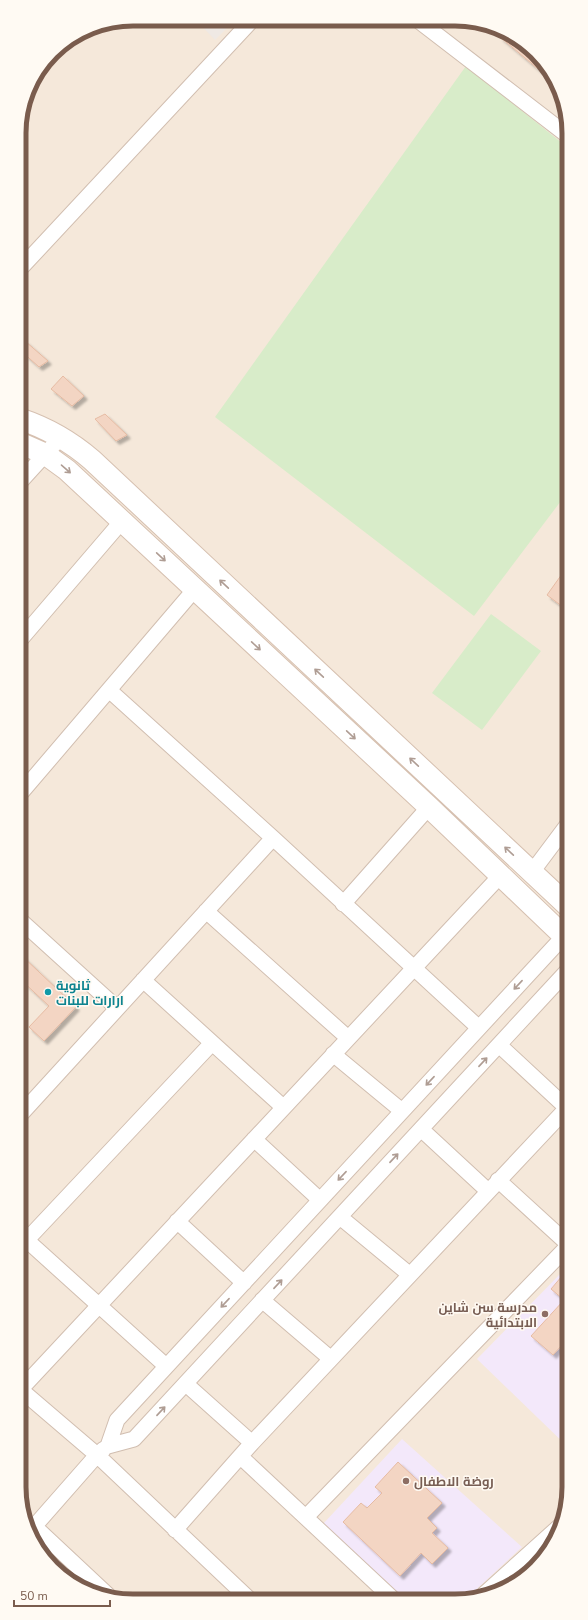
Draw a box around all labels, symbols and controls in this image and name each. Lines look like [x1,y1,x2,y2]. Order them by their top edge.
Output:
one-way arrow [60,464,71,473]
one-way arrow [156,552,166,562]
one-way arrow [220,580,230,589]
one-way arrow [251,641,261,651]
one-way arrow [314,668,324,678]
one-way arrow [346,730,356,739]
one-way arrow [409,757,419,766]
one-way arrow [504,846,514,855]
place label: ثانوية ارارات للبنات [56,977,124,1010]
one-way arrow [514,980,523,990]
marker: ثانوية ارارات للبنات [43,987,53,997]
one-way arrow [478,1057,487,1067]
one-way arrow [425,1076,435,1086]
one-way arrow [390,1153,399,1163]
one-way arrow [337,1171,346,1182]
one-way arrow [273,1279,282,1289]
one-way arrow [220,1298,230,1308]
place label: مدرسة سن شاين الابتدائية [438,1299,537,1332]
marker: مدرسة سن شاين الابتدائية [540,1309,550,1319]
one-way arrow [156,1406,165,1416]
place label: روضة الاطفال [414,1473,494,1491]
marker: روضة الاطفال [401,1476,411,1486]
scale bar [14,1582,110,1608]
text: 50 m [20,1588,48,1604]

